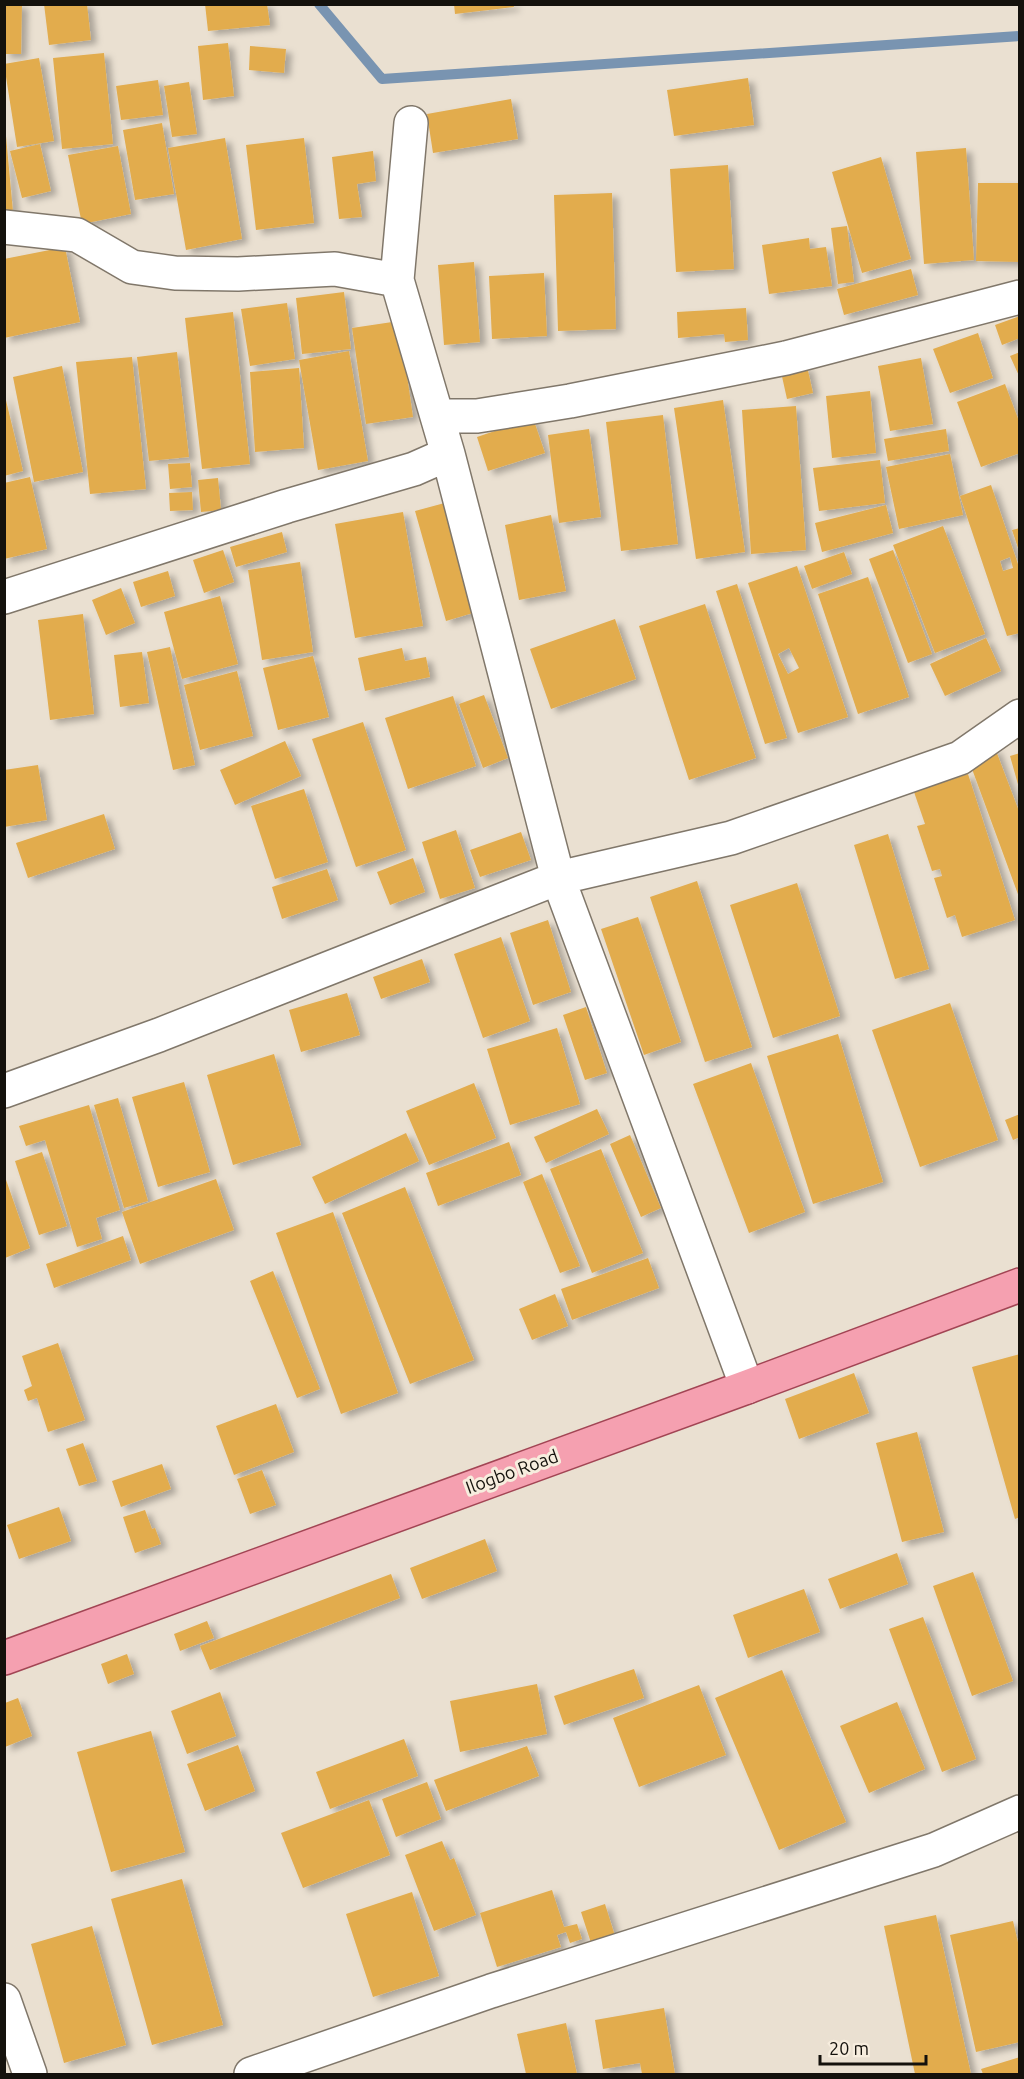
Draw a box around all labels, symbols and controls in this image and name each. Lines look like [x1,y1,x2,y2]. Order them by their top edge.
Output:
street label: Ilogbo Road [463,1445,561,1497]
scale bar [820,2028,926,2066]
text: 20 m [829,2038,869,2058]

